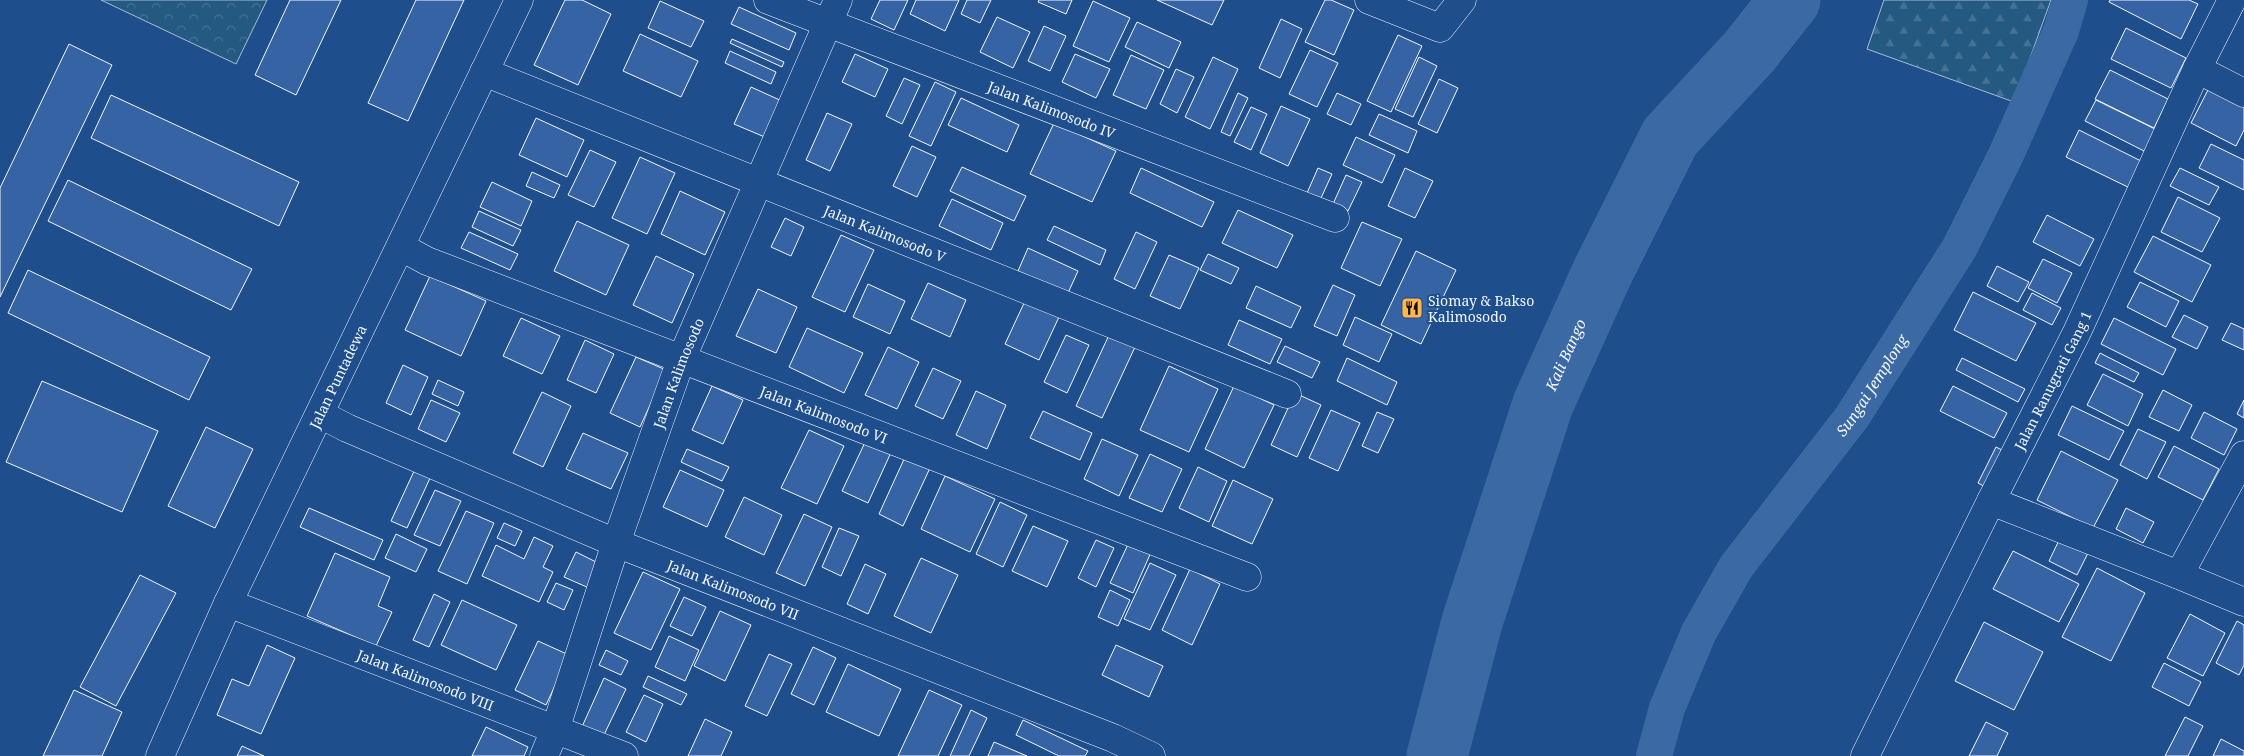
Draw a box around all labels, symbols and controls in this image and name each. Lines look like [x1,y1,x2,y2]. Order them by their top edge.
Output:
street label: Jalan Kalimosodo IV [984,76,1119,142]
street label: Jalan Kalimosodo V [820,199,949,266]
place label: Siomay & Bakso Kalimosodo [1428,291,1534,326]
restaurant icon: Siomay & Bakso Kalimosodo [1400,296,1424,320]
street label: Jalan Ranugrati Gang 1 [2009,307,2095,454]
street label: Jalan Kalimosodo [648,315,708,431]
water label: Kali Bango [1540,315,1590,395]
street label: Jalan Puntadewa [304,321,371,432]
water label: Sungai Jemplong [1831,330,1912,440]
street label: Jalan Kalimosodo VI [757,381,890,447]
street label: Jalan Kalimosodo VII [664,554,802,623]
street label: Jalan Kalimosodo VIII [354,644,497,714]

